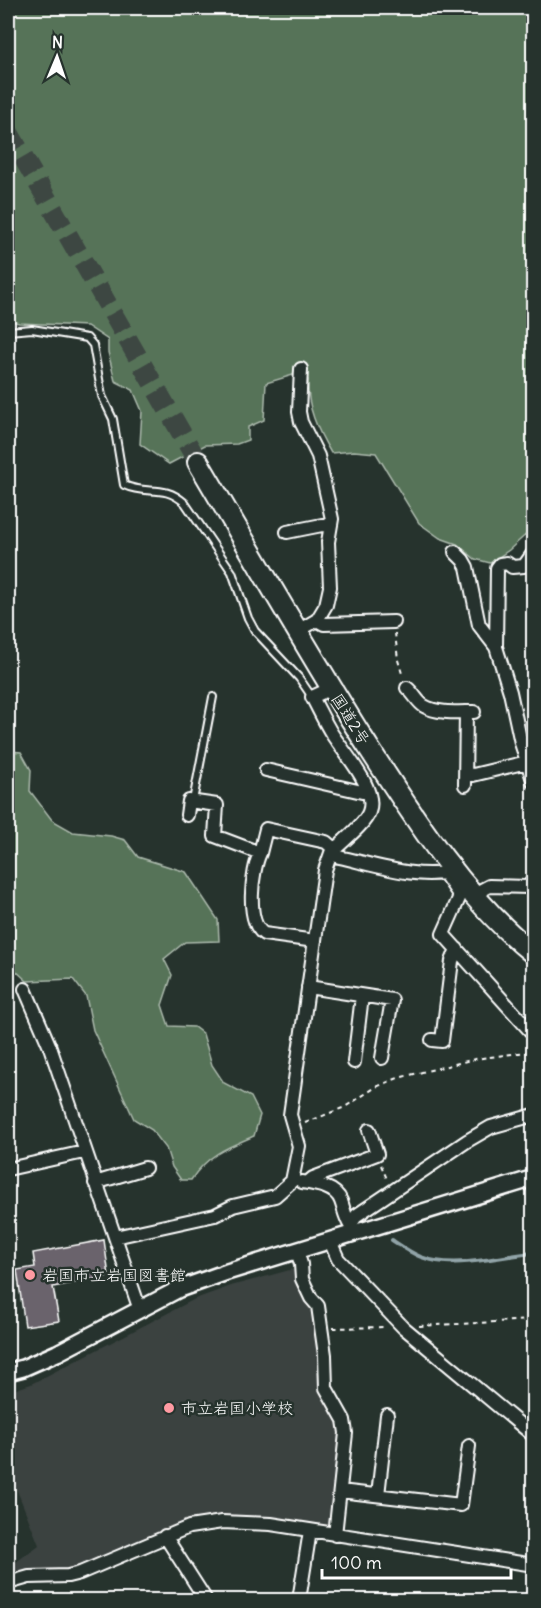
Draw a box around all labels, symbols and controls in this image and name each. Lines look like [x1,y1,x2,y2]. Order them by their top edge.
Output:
north arrow [27,27,87,87]
text: N [52,32,63,52]
street label: 国道2号 [327,690,375,748]
place label: 岩国市立岩国図書館 [42,1265,186,1285]
marker: 岩国市立岩国図書館 [23,1268,37,1282]
place label: 市立岩国小学校 [181,1398,293,1418]
marker: 市立岩国小学校 [162,1401,176,1415]
scale bar [322,1542,511,1580]
text: 100 m [331,1551,382,1574]

